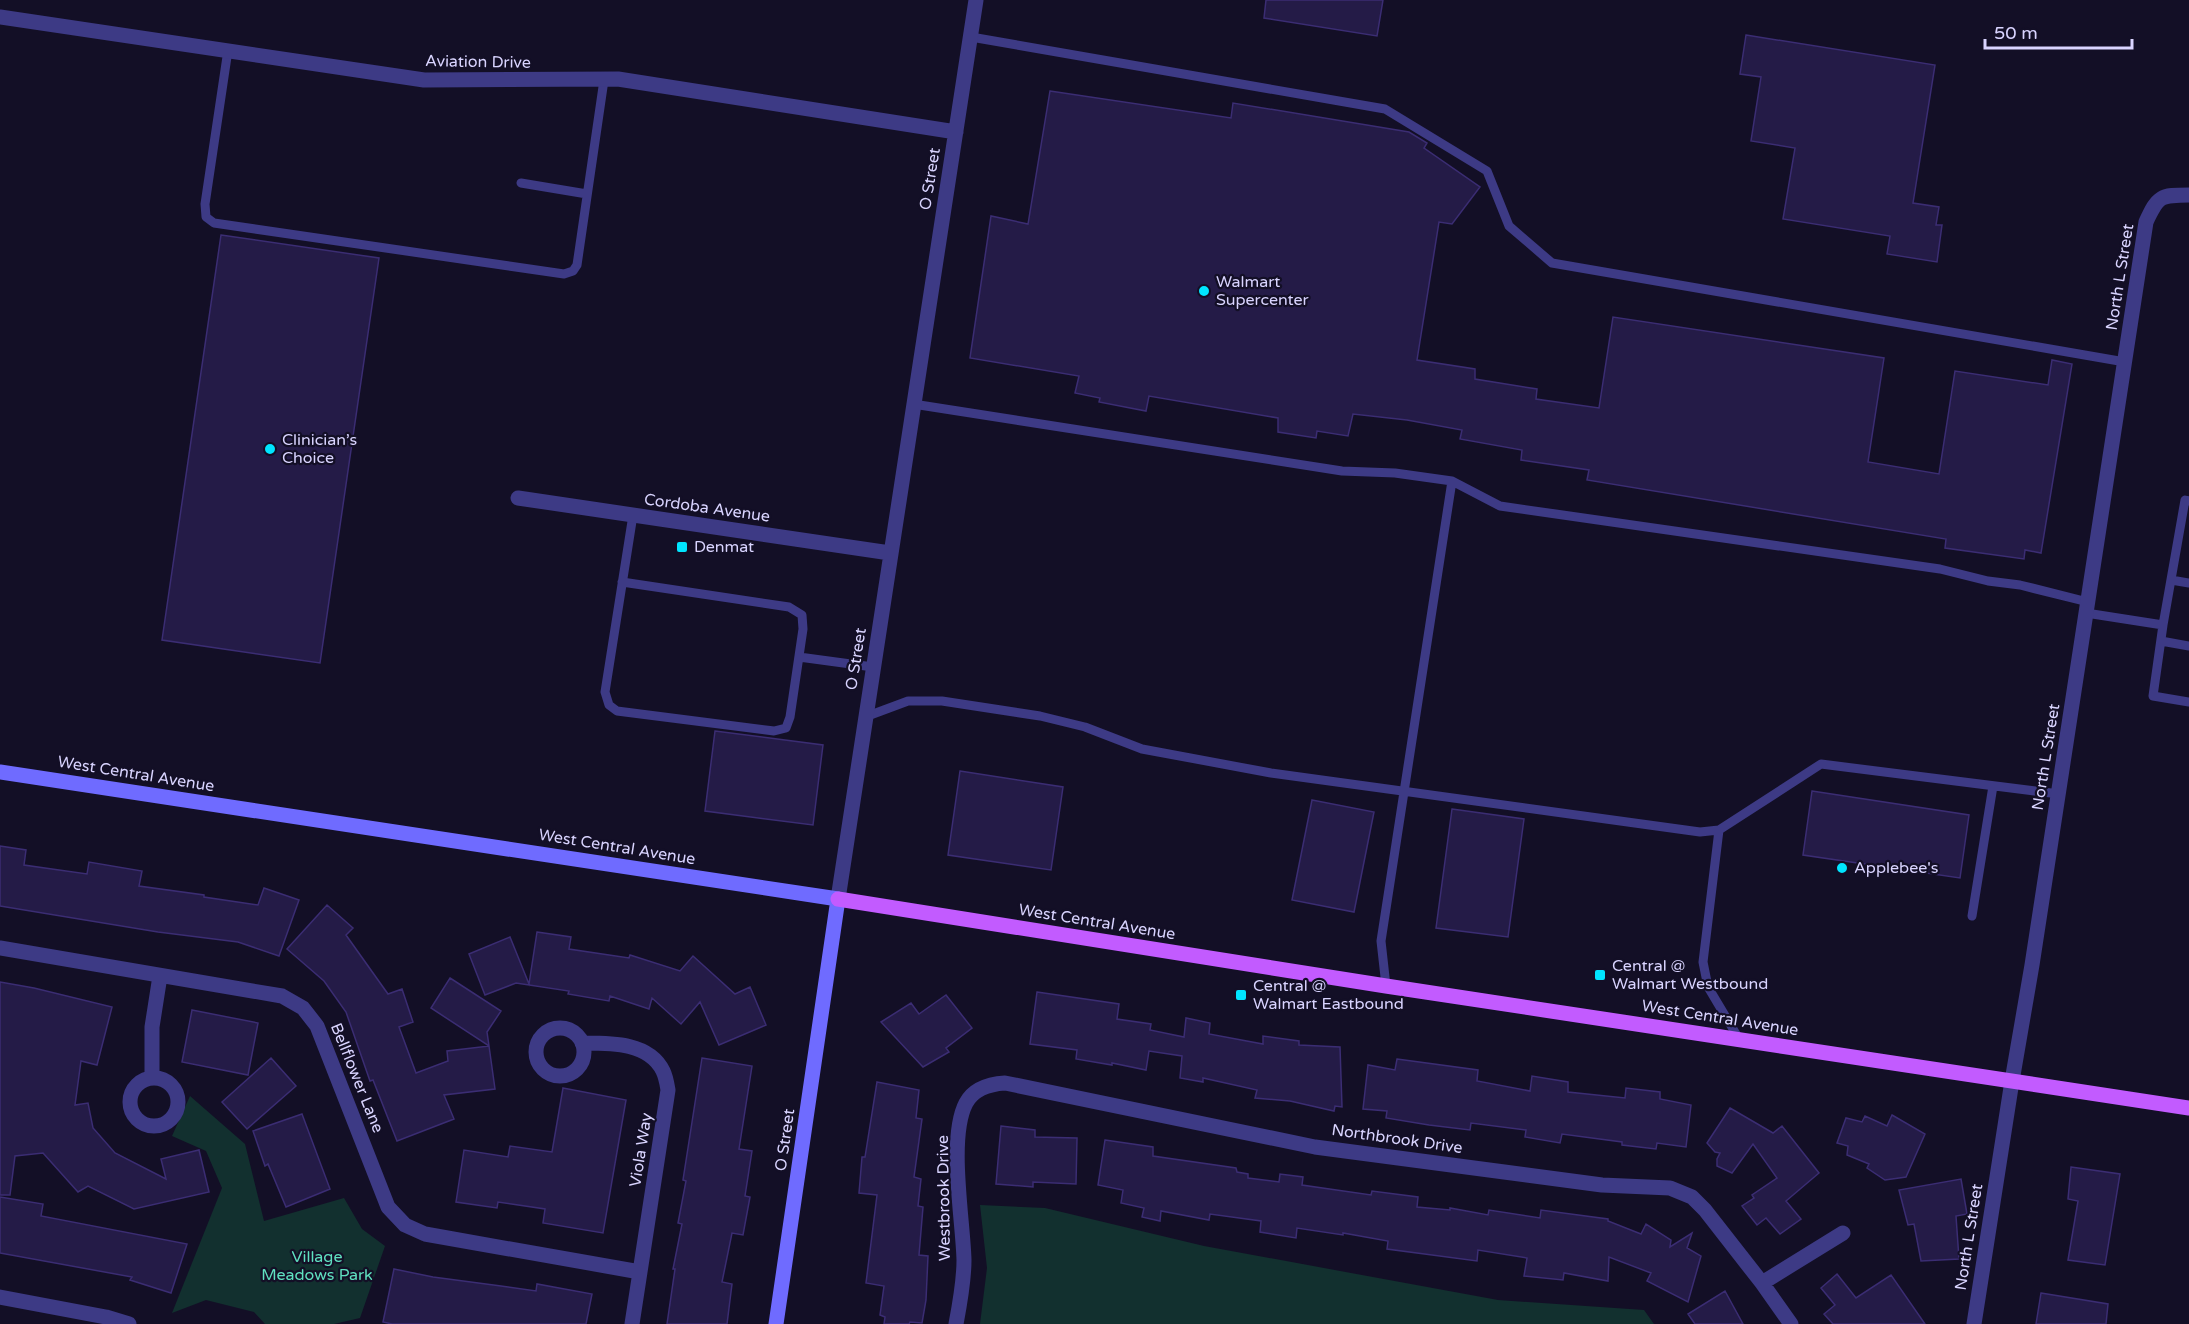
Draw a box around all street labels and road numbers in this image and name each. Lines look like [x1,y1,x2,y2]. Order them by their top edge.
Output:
street label: Aviation Drive [425,51,531,73]
street label: O Street [915,146,945,212]
street label: North L Street [2102,222,2138,332]
street label: Cordoba Avenue [643,489,771,527]
street label: O Street [841,626,871,692]
street label: North L Street [2028,702,2064,812]
street label: West Central Avenue [56,752,216,796]
street label: West Central Avenue [537,825,697,869]
street label: West Central Avenue [1017,900,1177,944]
street label: West Central Avenue [1640,996,1800,1040]
street label: Bellflower Lane [326,1020,388,1136]
street label: O Street [771,1107,799,1173]
street label: Viola Way [625,1111,657,1188]
street label: Northbrook Drive [1330,1120,1464,1158]
street label: Westbrook Drive [933,1135,955,1261]
street label: North L Street [1951,1182,1987,1292]

